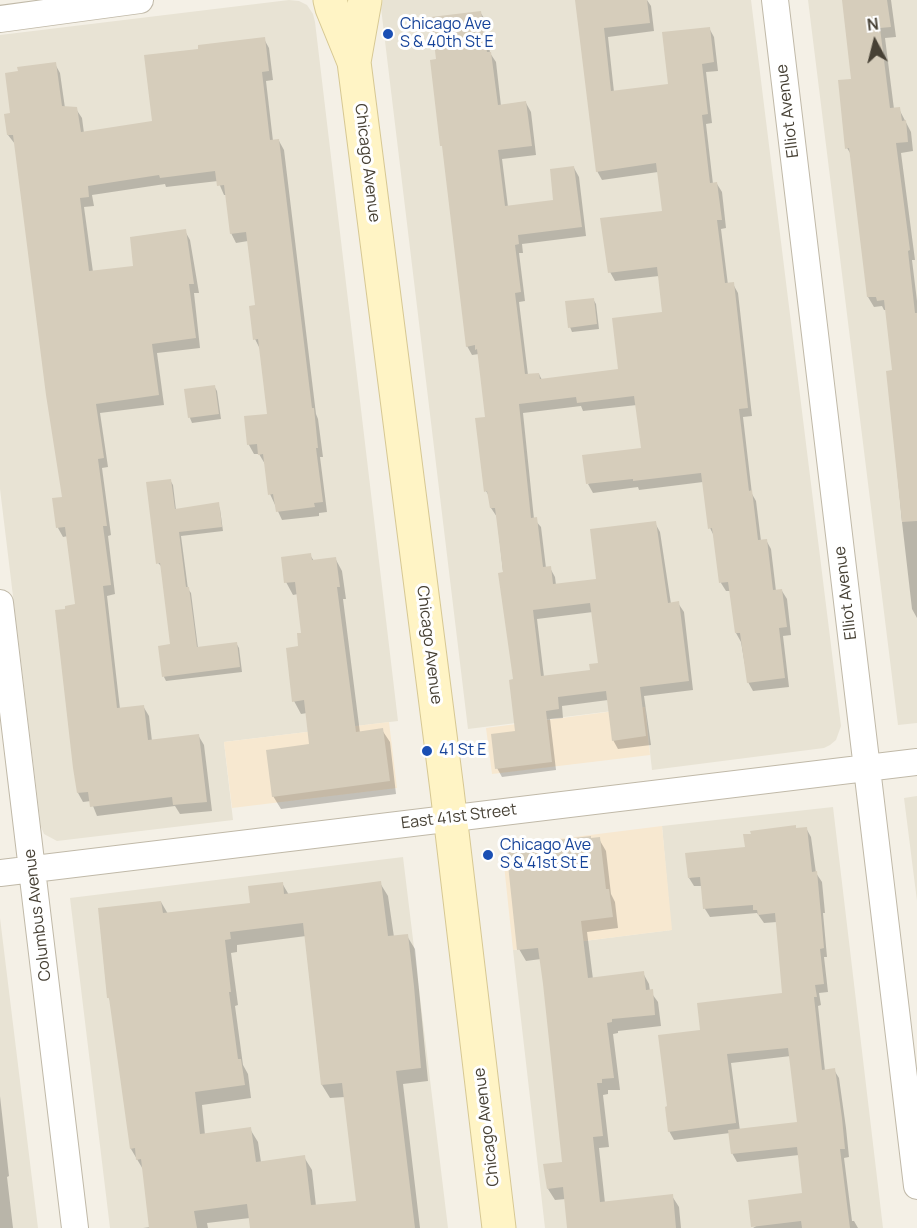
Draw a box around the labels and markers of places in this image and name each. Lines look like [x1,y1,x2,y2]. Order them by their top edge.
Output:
place label: Chicago Ave S & 40th St E [400,15,494,53]
marker: Chicago Ave S & 40th St E [381,27,395,41]
place label: 41 St E [439,741,486,761]
marker: 41 St E [420,744,434,758]
place label: Chicago Ave S & 41st St E [500,836,591,874]
marker: Chicago Ave S & 41st St E [481,848,495,862]

